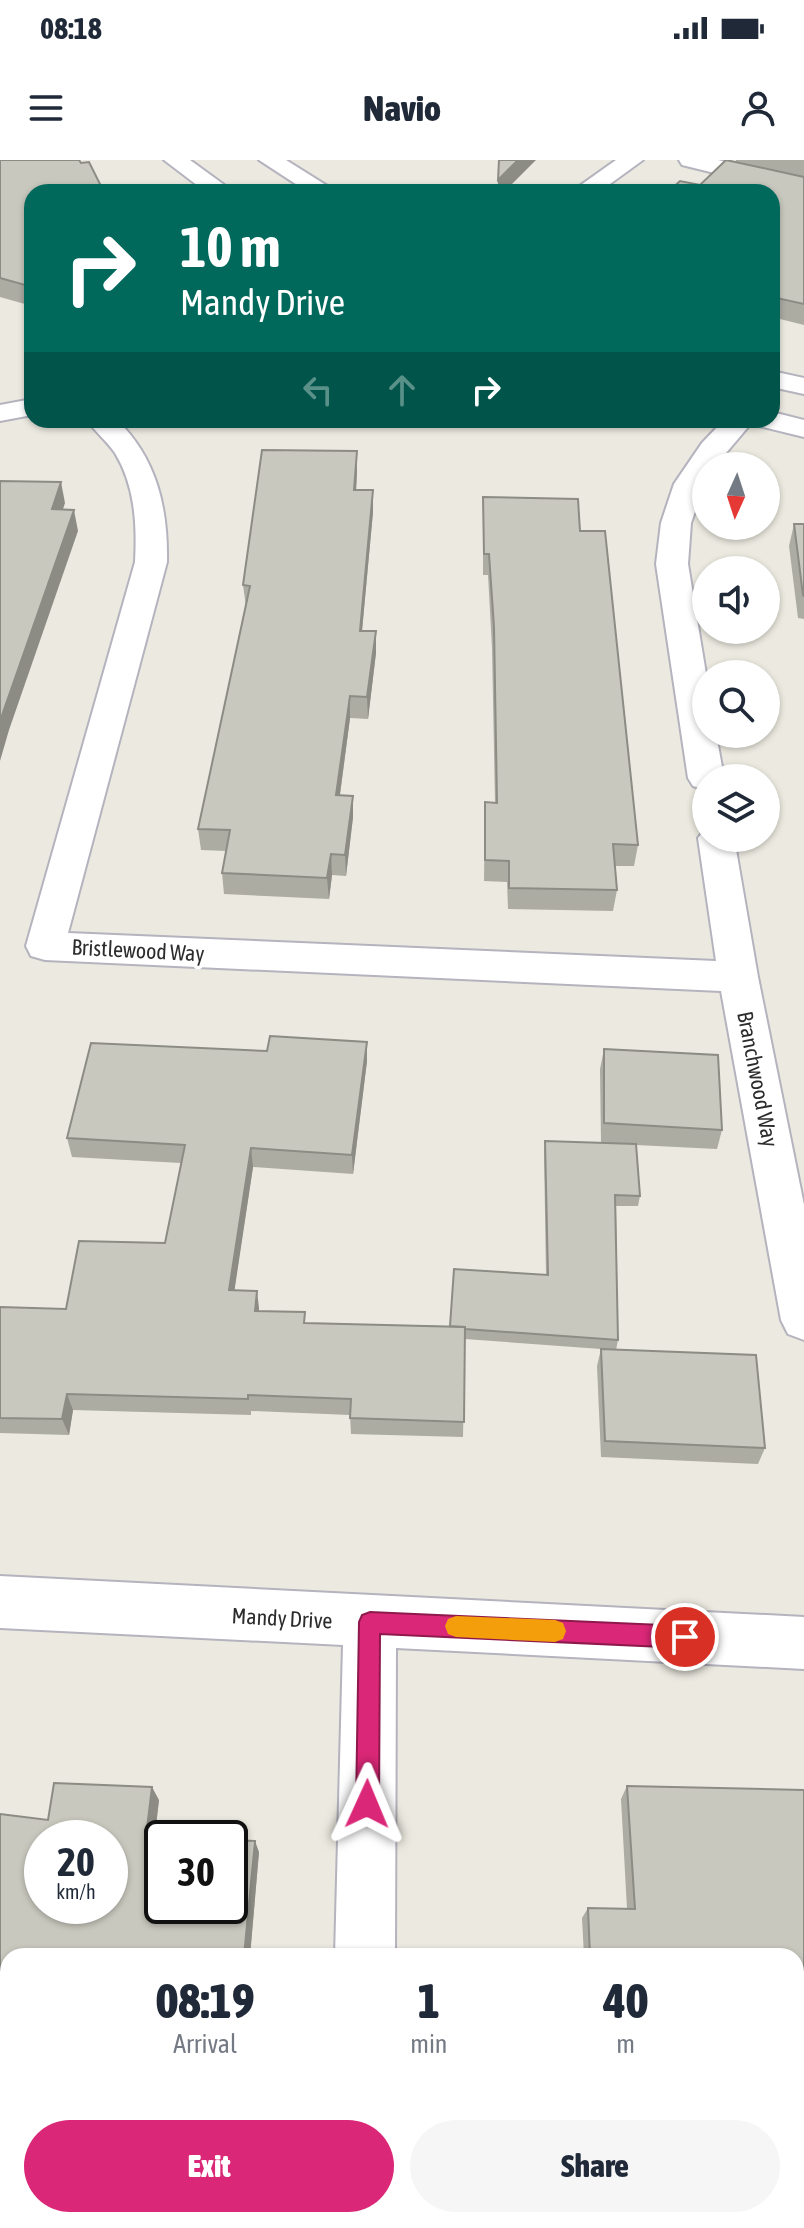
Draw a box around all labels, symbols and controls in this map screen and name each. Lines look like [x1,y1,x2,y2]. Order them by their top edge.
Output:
text: 08:18 [40,11,102,45]
icon: menu [24,86,68,130]
icon: person [736,86,780,130]
text: Navio [363,87,441,129]
text: 10 m [180,215,281,279]
icon: right [48,216,152,320]
text: Mandy Drive [180,281,345,323]
icon: left [296,368,340,412]
icon: ahead [380,368,424,412]
icon: right [464,368,508,412]
north arrow [692,452,780,540]
map controls [692,452,780,852]
button: sound [692,556,780,644]
button: search [692,660,780,748]
button: layers [692,764,780,852]
street label: Bristlewood Way [71,934,205,966]
street label: Branchwood Way [732,1009,784,1149]
street label: Mandy Drive [231,1602,333,1634]
pin [651,1603,719,1671]
icon: arrive [663,1615,707,1659]
position arrow [325,1762,409,1846]
speed limit sign: 30 [144,1820,248,1924]
text: 20 [57,1839,95,1884]
text: km/h [56,1880,96,1903]
text: 08:19 [156,1973,254,2028]
text: 1 [418,1973,440,2028]
text: 40 [603,1973,648,2028]
text: Arrival [173,2029,237,2059]
text: min [410,2029,447,2059]
text: m [616,2029,635,2059]
button: Exit [24,2120,394,2212]
button: Share [410,2120,780,2212]

